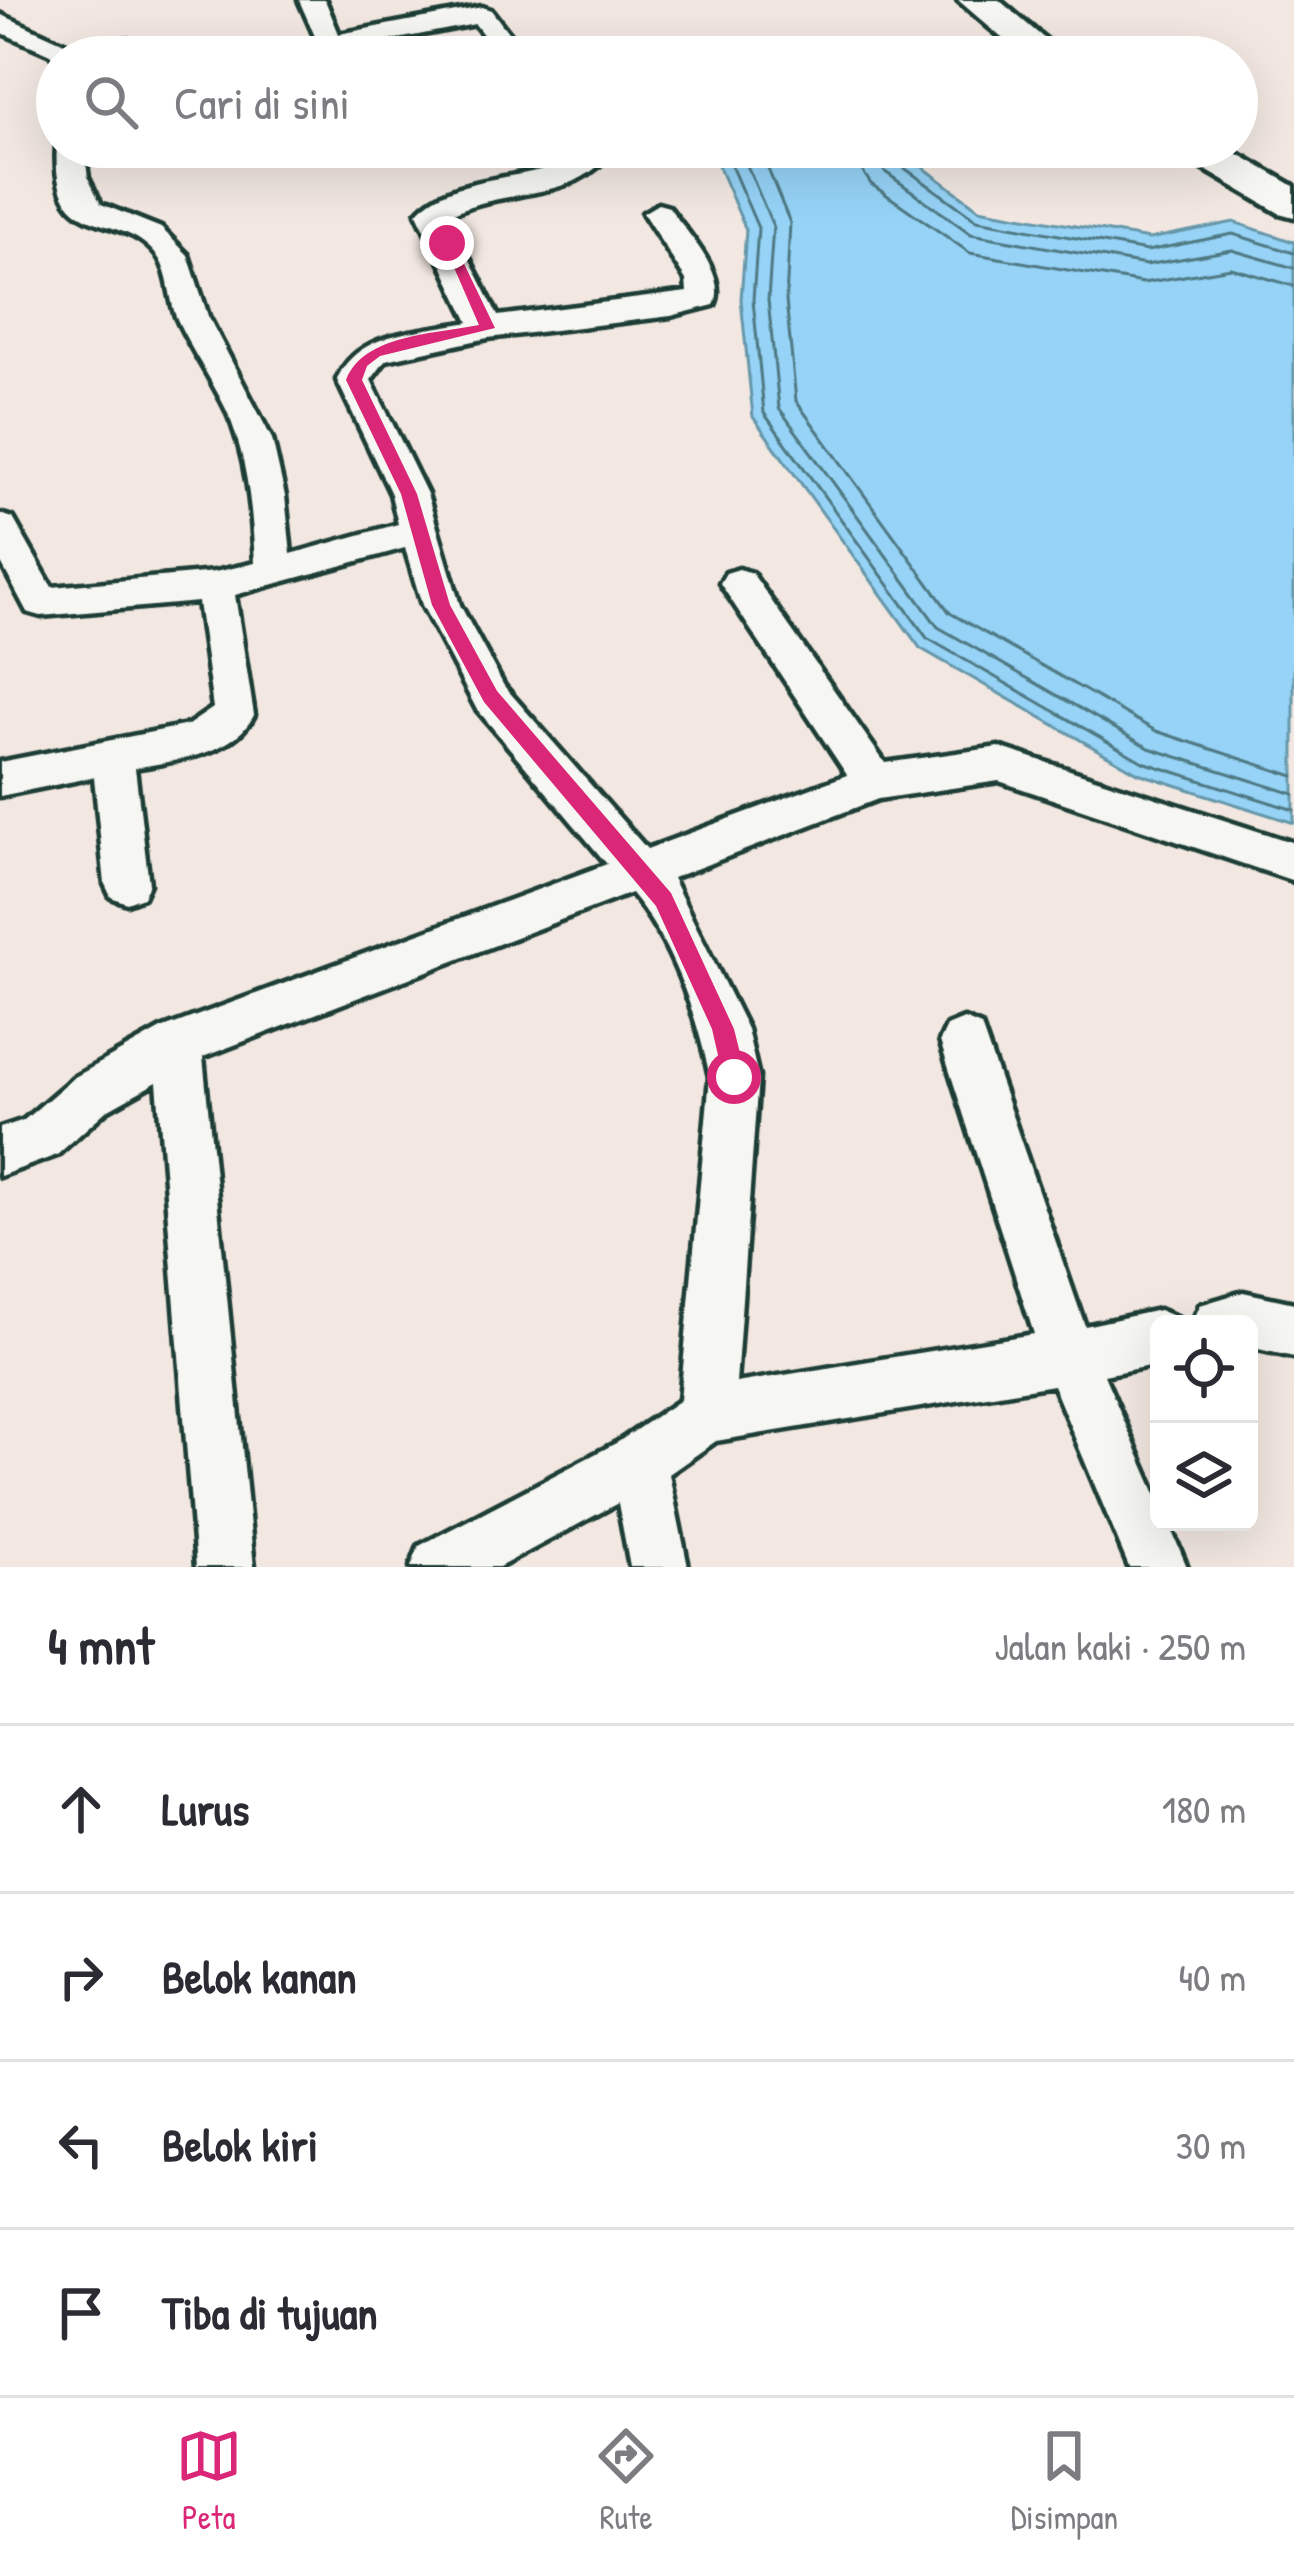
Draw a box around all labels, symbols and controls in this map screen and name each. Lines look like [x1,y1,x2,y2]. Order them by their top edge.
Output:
search box [36,36,1258,168]
icon: search [78,69,144,135]
text: Cari di sini [174,72,350,133]
route end [420,216,474,270]
route start [707,1050,761,1104]
map controls [1150,1315,1258,1531]
button: locate [1150,1315,1258,1423]
button: layers [1150,1423,1258,1531]
text: 4 mnt [48,1611,154,1680]
text: Jalan kaki · 250 m [994,1619,1246,1672]
icon: ahead [48,1776,114,1842]
text: Lurus [162,1778,249,1839]
text: 180 m [1162,1782,1246,1835]
icon: right [48,1944,114,2010]
text: Belok kanan [162,1946,357,2007]
text: 40 m [1178,1950,1246,2003]
icon: left [48,2112,114,2178]
text: Belok kiri [162,2114,318,2175]
text: 30 m [1176,2118,1246,2171]
icon: arrive [48,2280,114,2346]
text: Tiba di tujuan [162,2282,378,2343]
tab: Peta [176,2423,242,2539]
tab: Rute [593,2423,659,2539]
tab: Disimpan [1011,2423,1118,2539]

